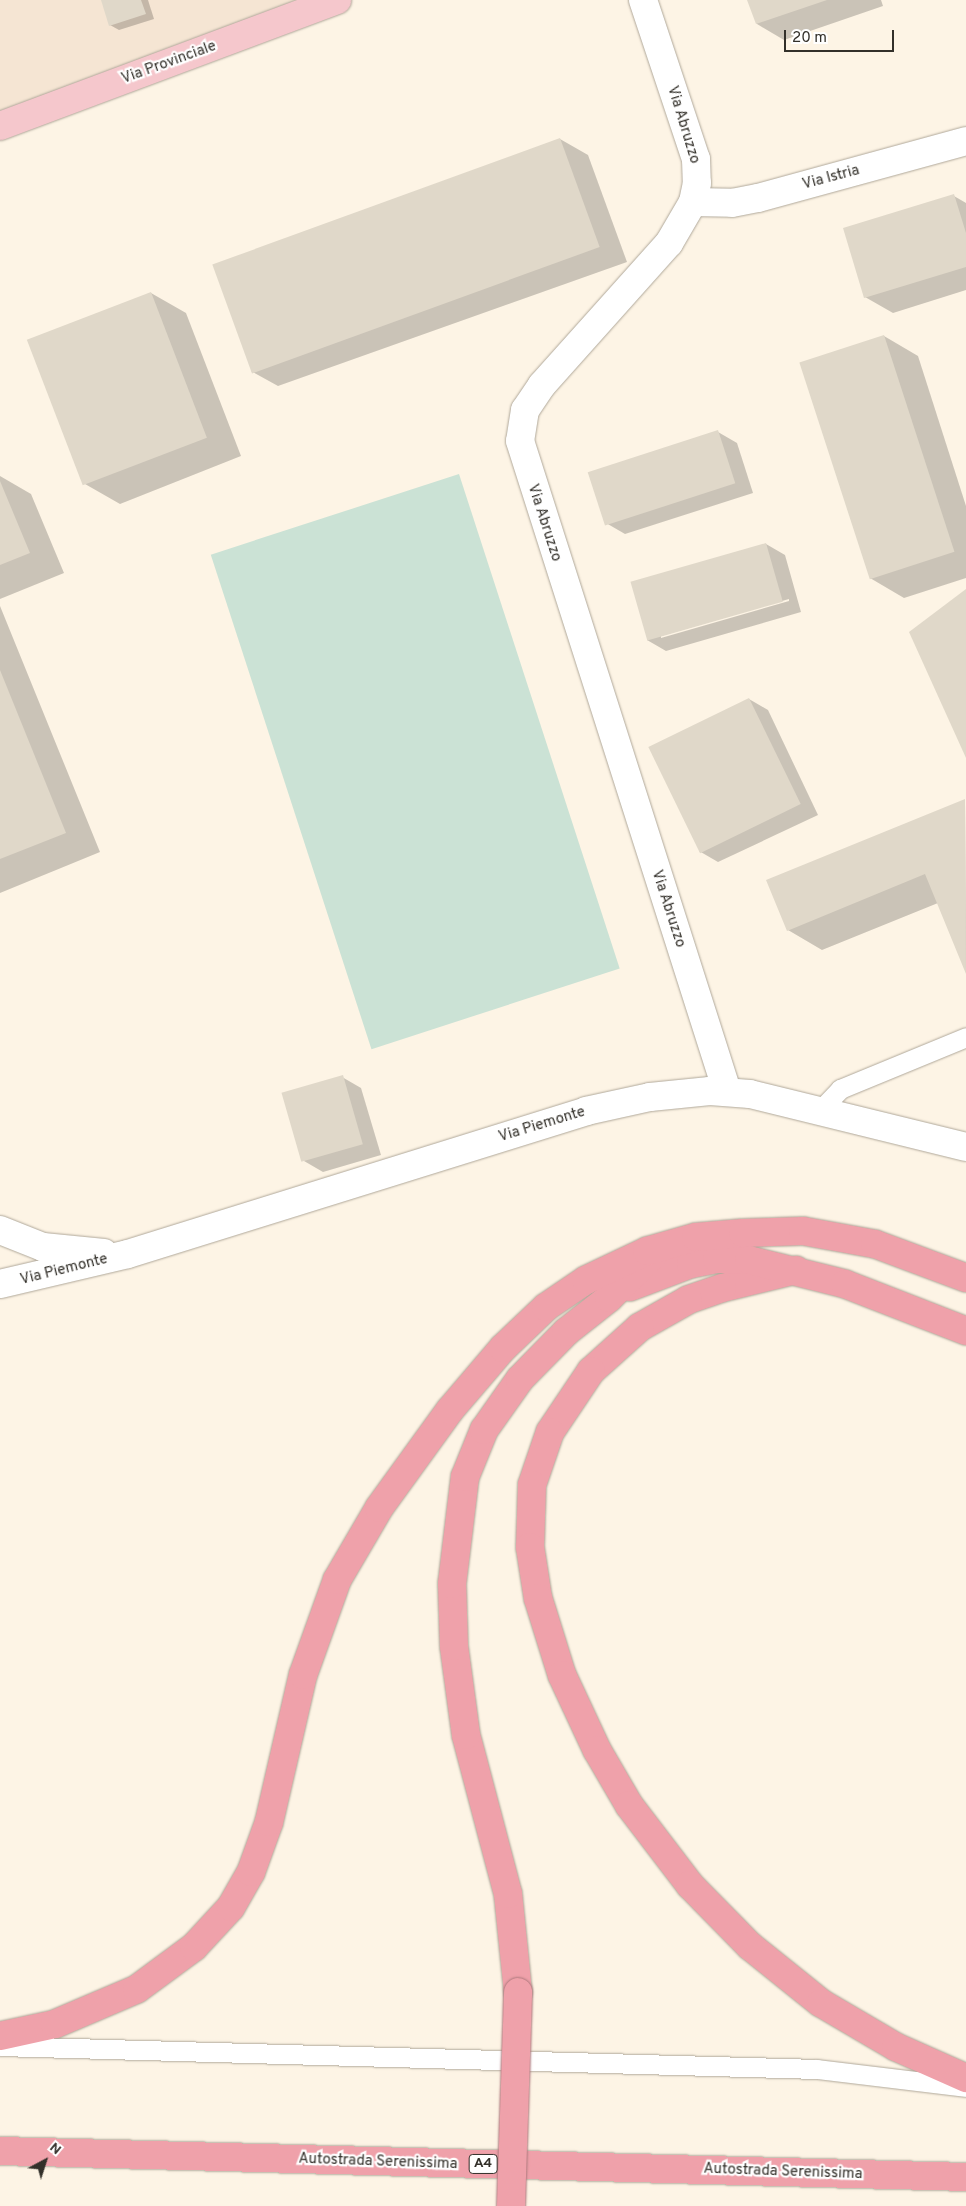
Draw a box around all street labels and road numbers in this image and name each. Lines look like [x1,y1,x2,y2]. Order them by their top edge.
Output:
street label: Via Provinciale [119,38,219,88]
street label: Via Abruzzo [663,84,703,166]
street label: Via Istria [800,162,862,194]
street label: Via Abruzzo [523,482,565,564]
street label: Via Abruzzo [647,868,689,950]
street label: Via Piemonte [497,1103,587,1147]
street label: Via Piemonte [18,1250,110,1290]
street label: Autostrada Serenissima [298,2150,458,2174]
road number: A4 [468,2152,498,2176]
street label: Autostrada Serenissima [703,2160,863,2184]

